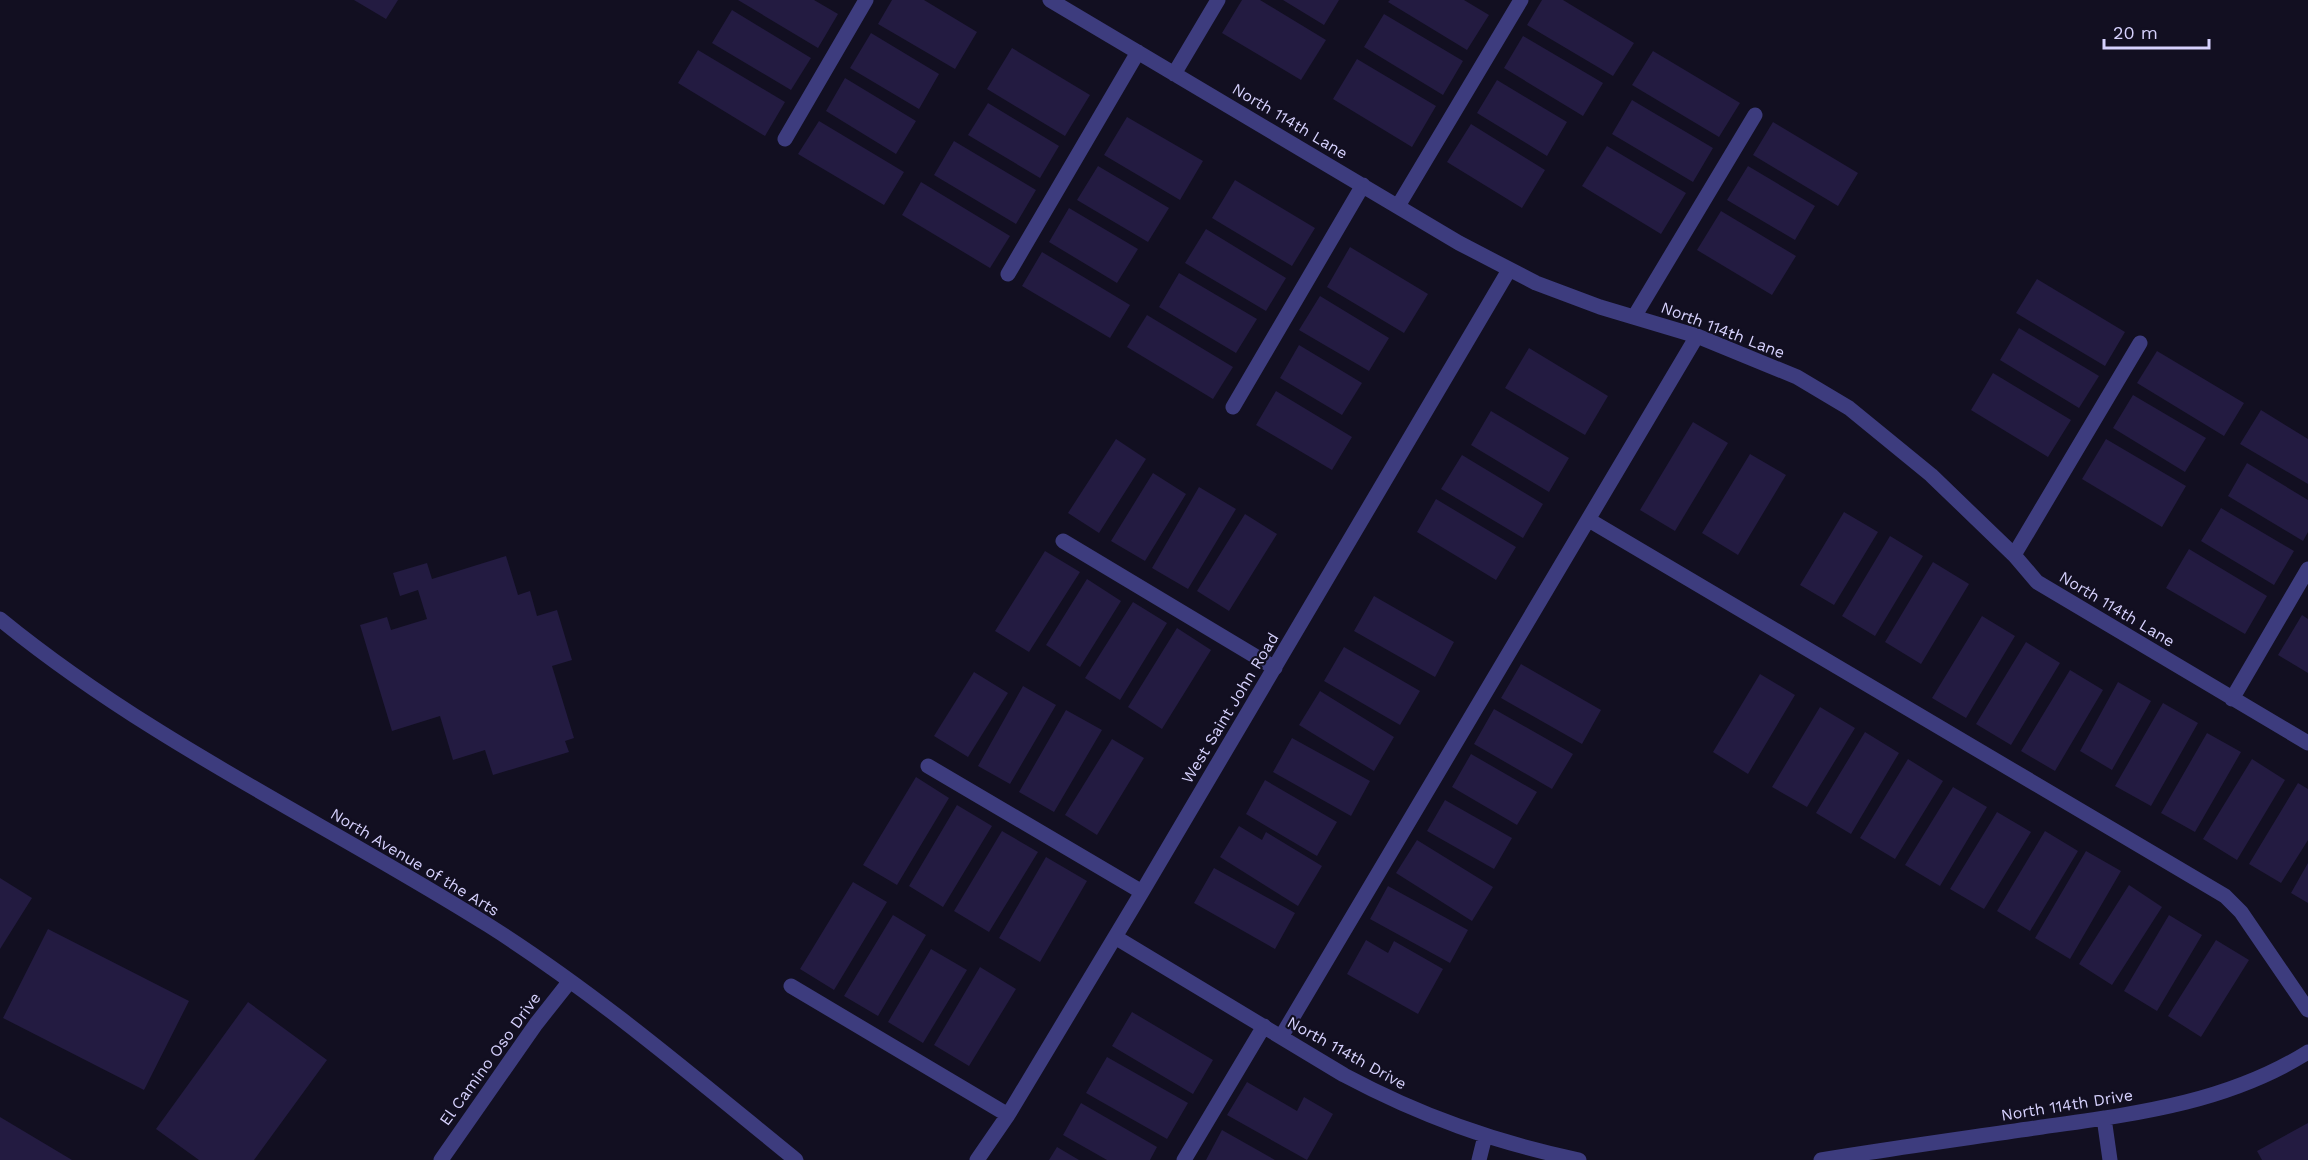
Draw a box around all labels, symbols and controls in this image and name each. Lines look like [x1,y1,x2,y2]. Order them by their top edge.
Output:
scale bar [2104,12,2209,50]
text: 20 m [2113,22,2158,43]
street label: North 114th Lane [1229,79,1351,163]
street label: North 114th Lane [1658,298,1788,362]
street label: North 114th Lane [2056,567,2178,651]
street label: West Saint John Road [1177,629,1283,787]
street label: North Avenue of the Arts [327,804,503,920]
street label: El Camino Oso Drive [435,989,545,1129]
street label: North 114th Drive [1284,1012,1410,1094]
street label: North 114th Drive [2000,1085,2134,1125]

